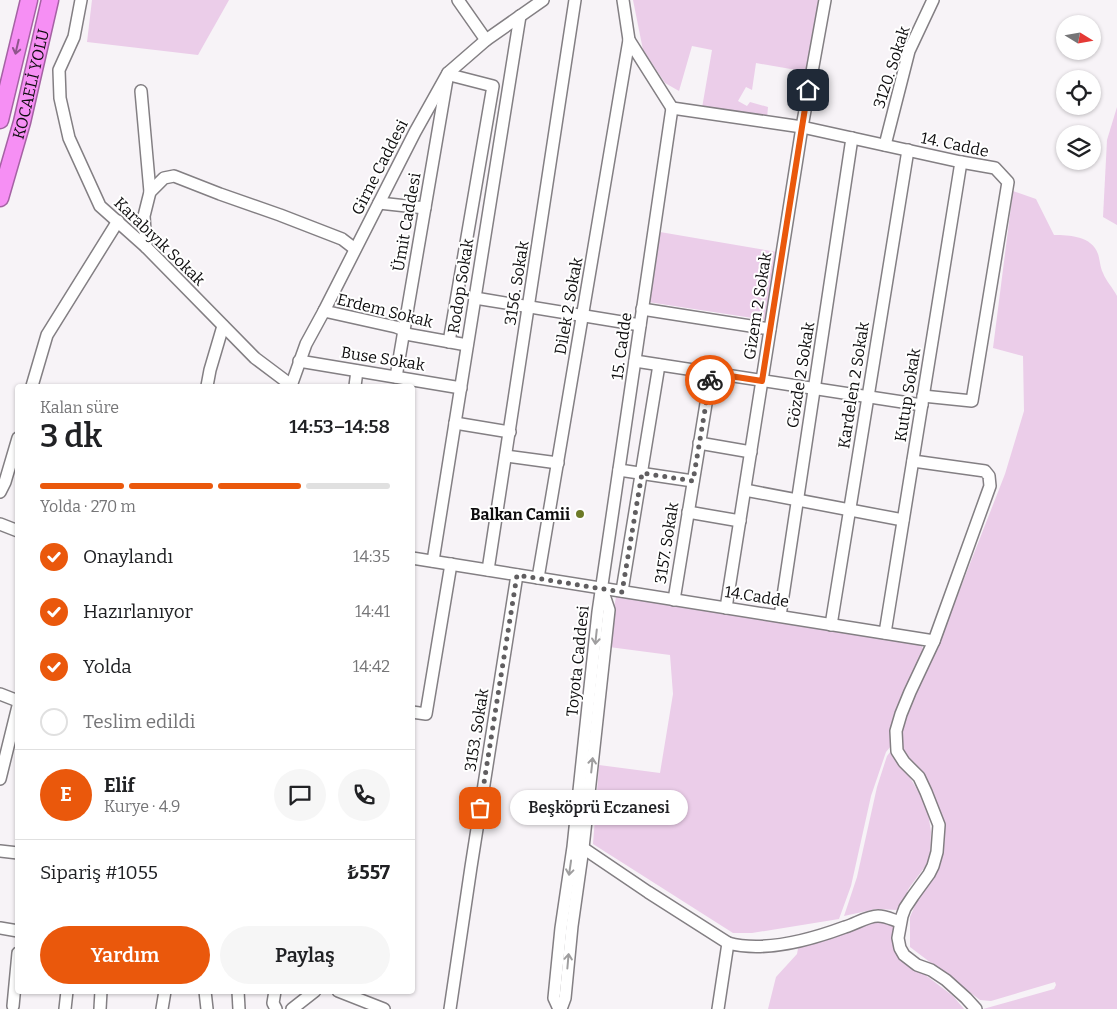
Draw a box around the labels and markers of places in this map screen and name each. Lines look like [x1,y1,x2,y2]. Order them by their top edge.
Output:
pin [787,69,829,111]
place label: Balkan Camii [470,505,570,524]
marker: Balkan Camii [574,508,586,520]
pin [459,787,501,829]
callout: Beşköprü Eczanesi [510,790,688,826]

